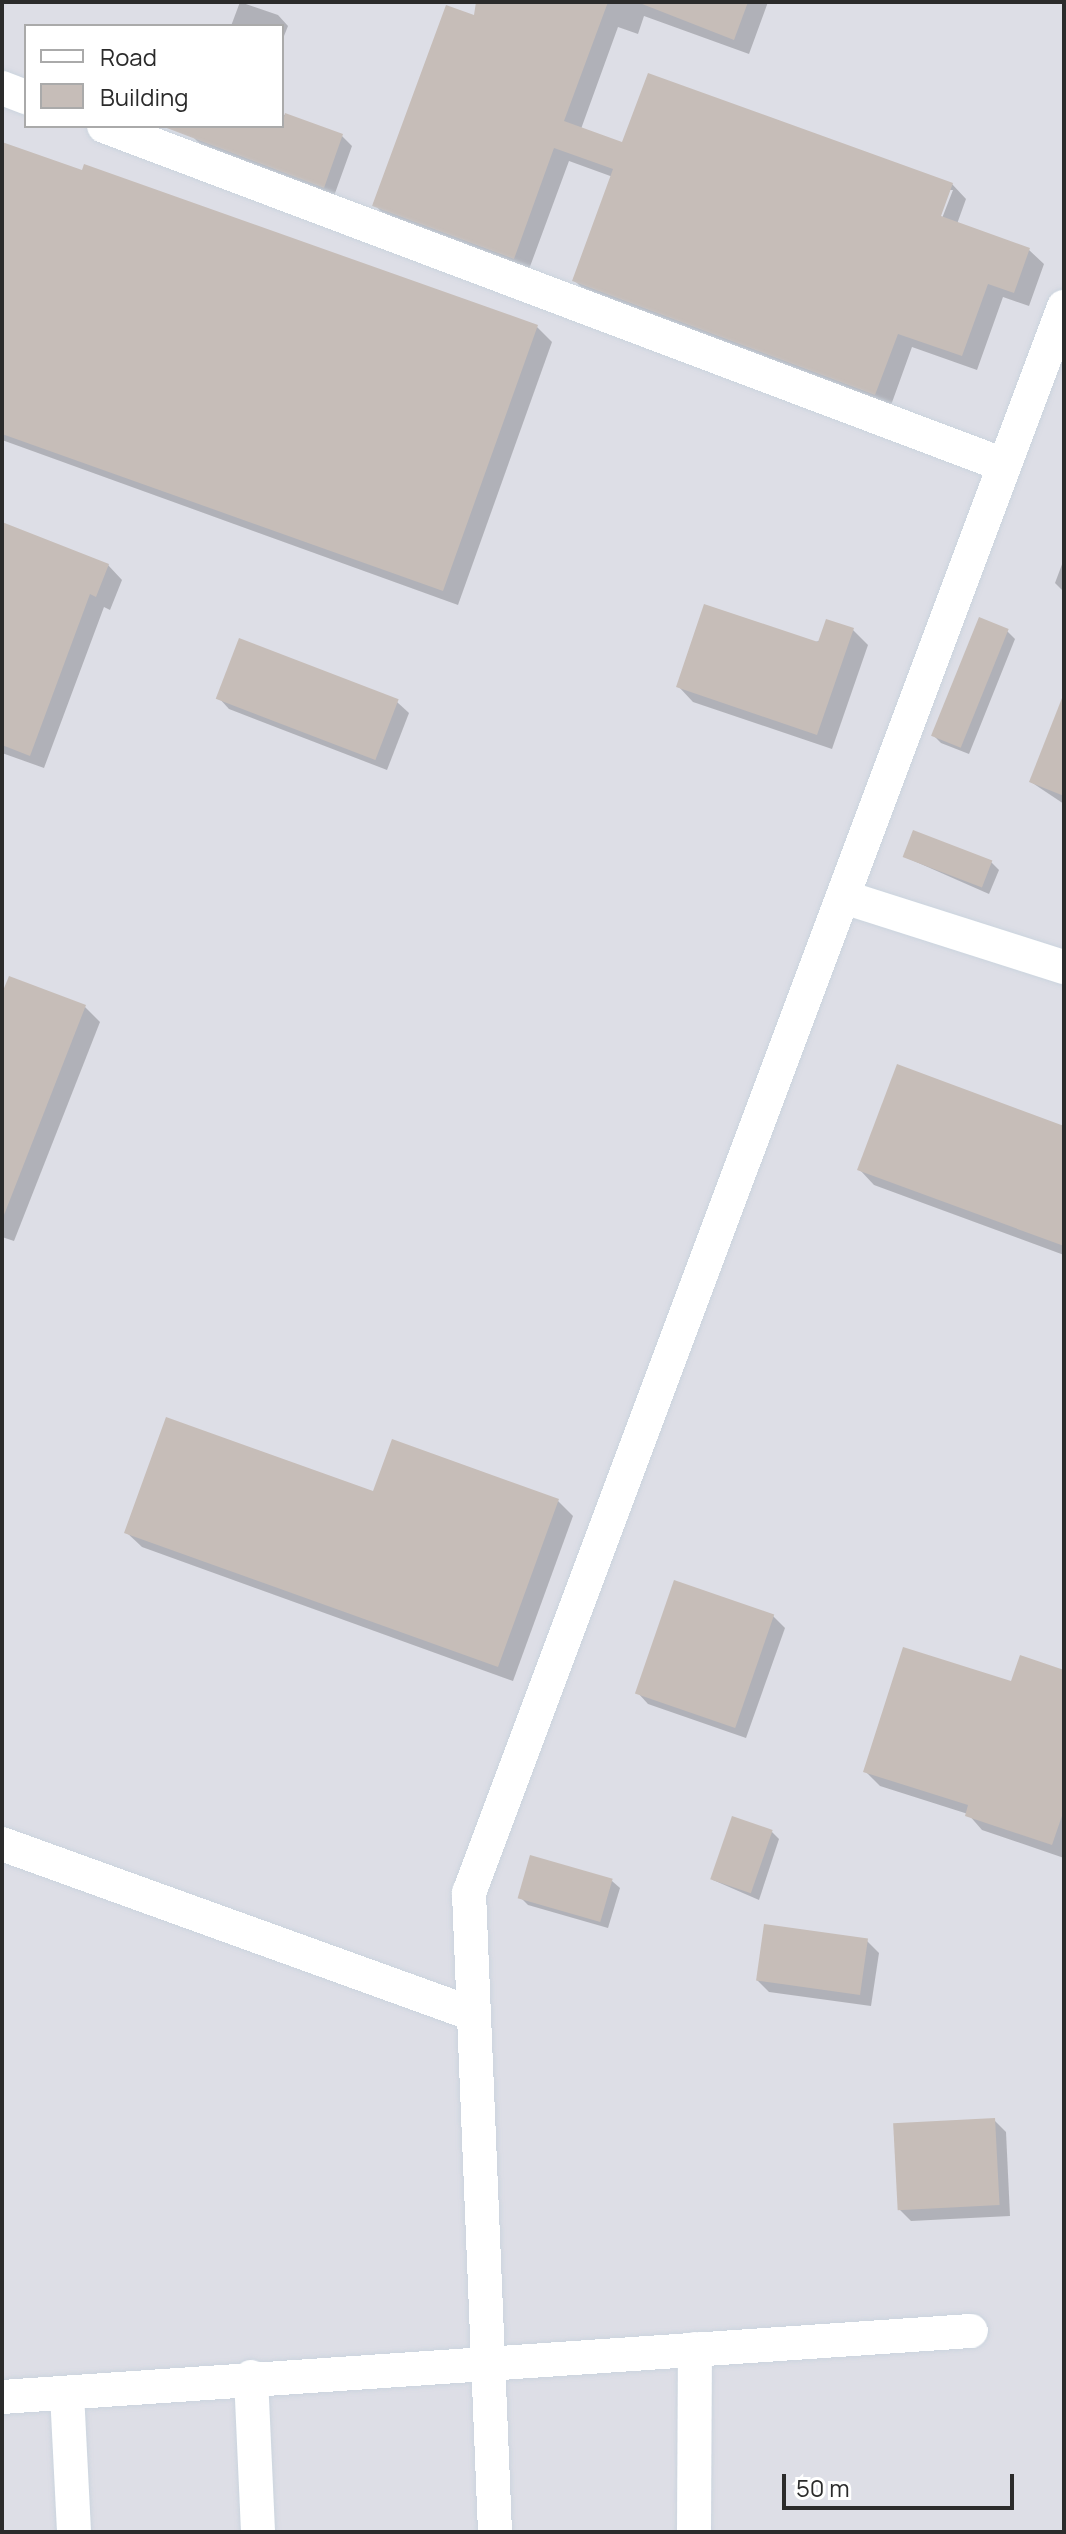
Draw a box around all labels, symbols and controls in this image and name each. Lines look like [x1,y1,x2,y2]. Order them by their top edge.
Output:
legend [24,24,284,128]
text: Road [100,40,157,73]
text: Building [100,80,188,113]
scale bar [786,2458,1018,2508]
text: 50 m [796,2471,850,2504]

